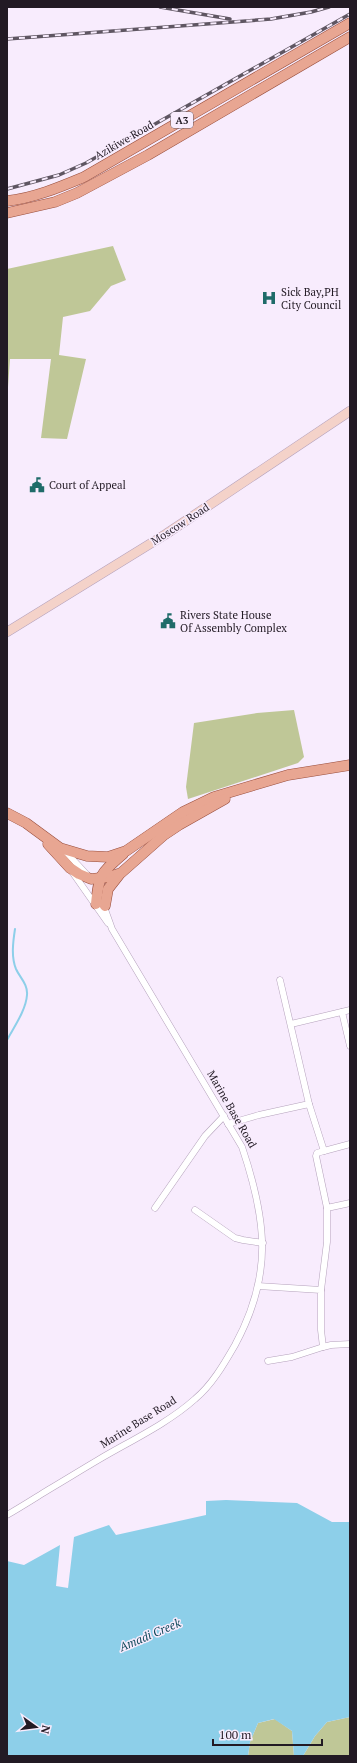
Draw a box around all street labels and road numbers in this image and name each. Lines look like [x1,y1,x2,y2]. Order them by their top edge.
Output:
road number: A3 [171,112,193,128]
street label: Azikiwe Road [92,117,156,163]
street label: Moscow Road [148,500,212,548]
street label: Marine Base Road [204,1068,260,1150]
street label: Marine Base Road [97,1393,179,1451]

